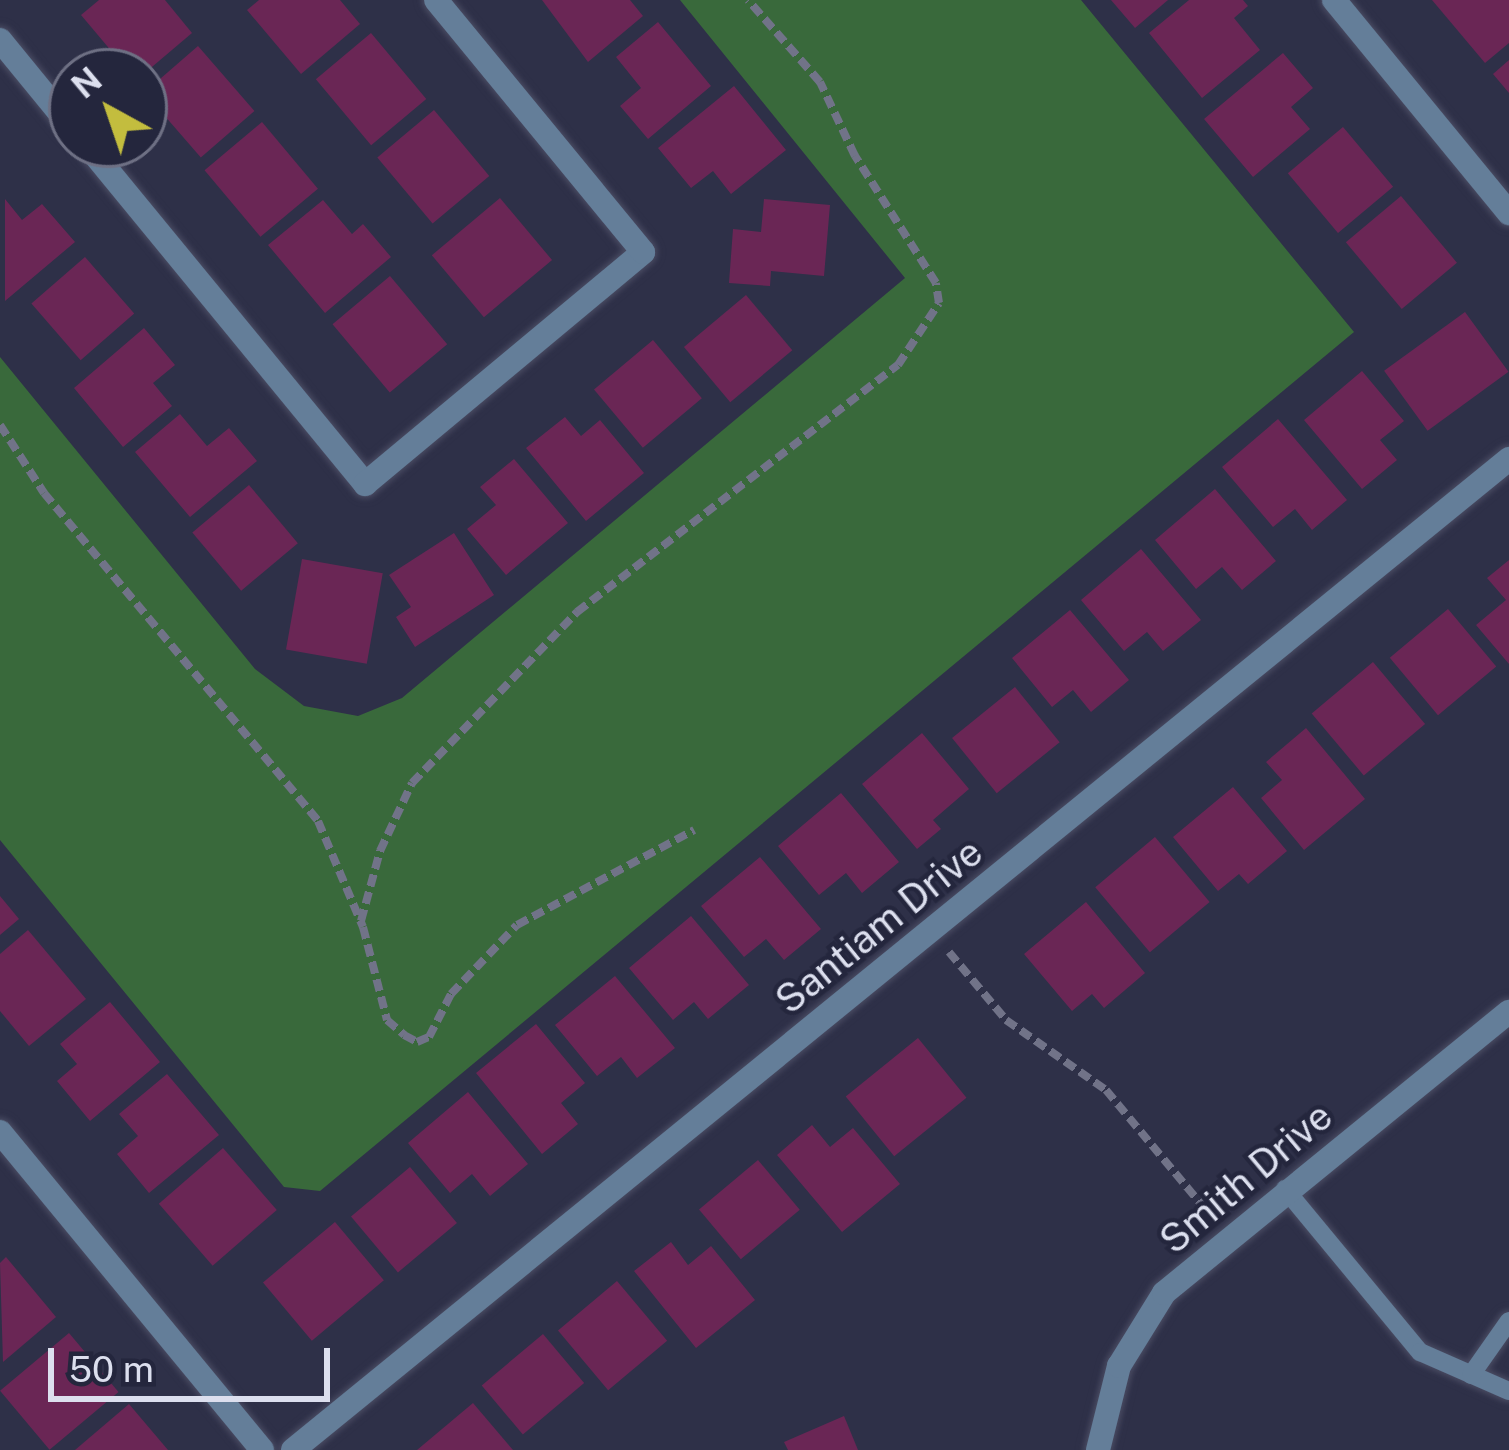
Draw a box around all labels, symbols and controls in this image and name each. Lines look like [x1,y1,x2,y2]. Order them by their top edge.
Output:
north arrow [48,48,168,168]
text: N [65,60,109,106]
street label: Santiam Drive [766,828,992,1024]
street label: Smith Drive [1151,1093,1341,1263]
scale bar [54,1324,336,1398]
text: 50 m [69,1348,154,1390]

